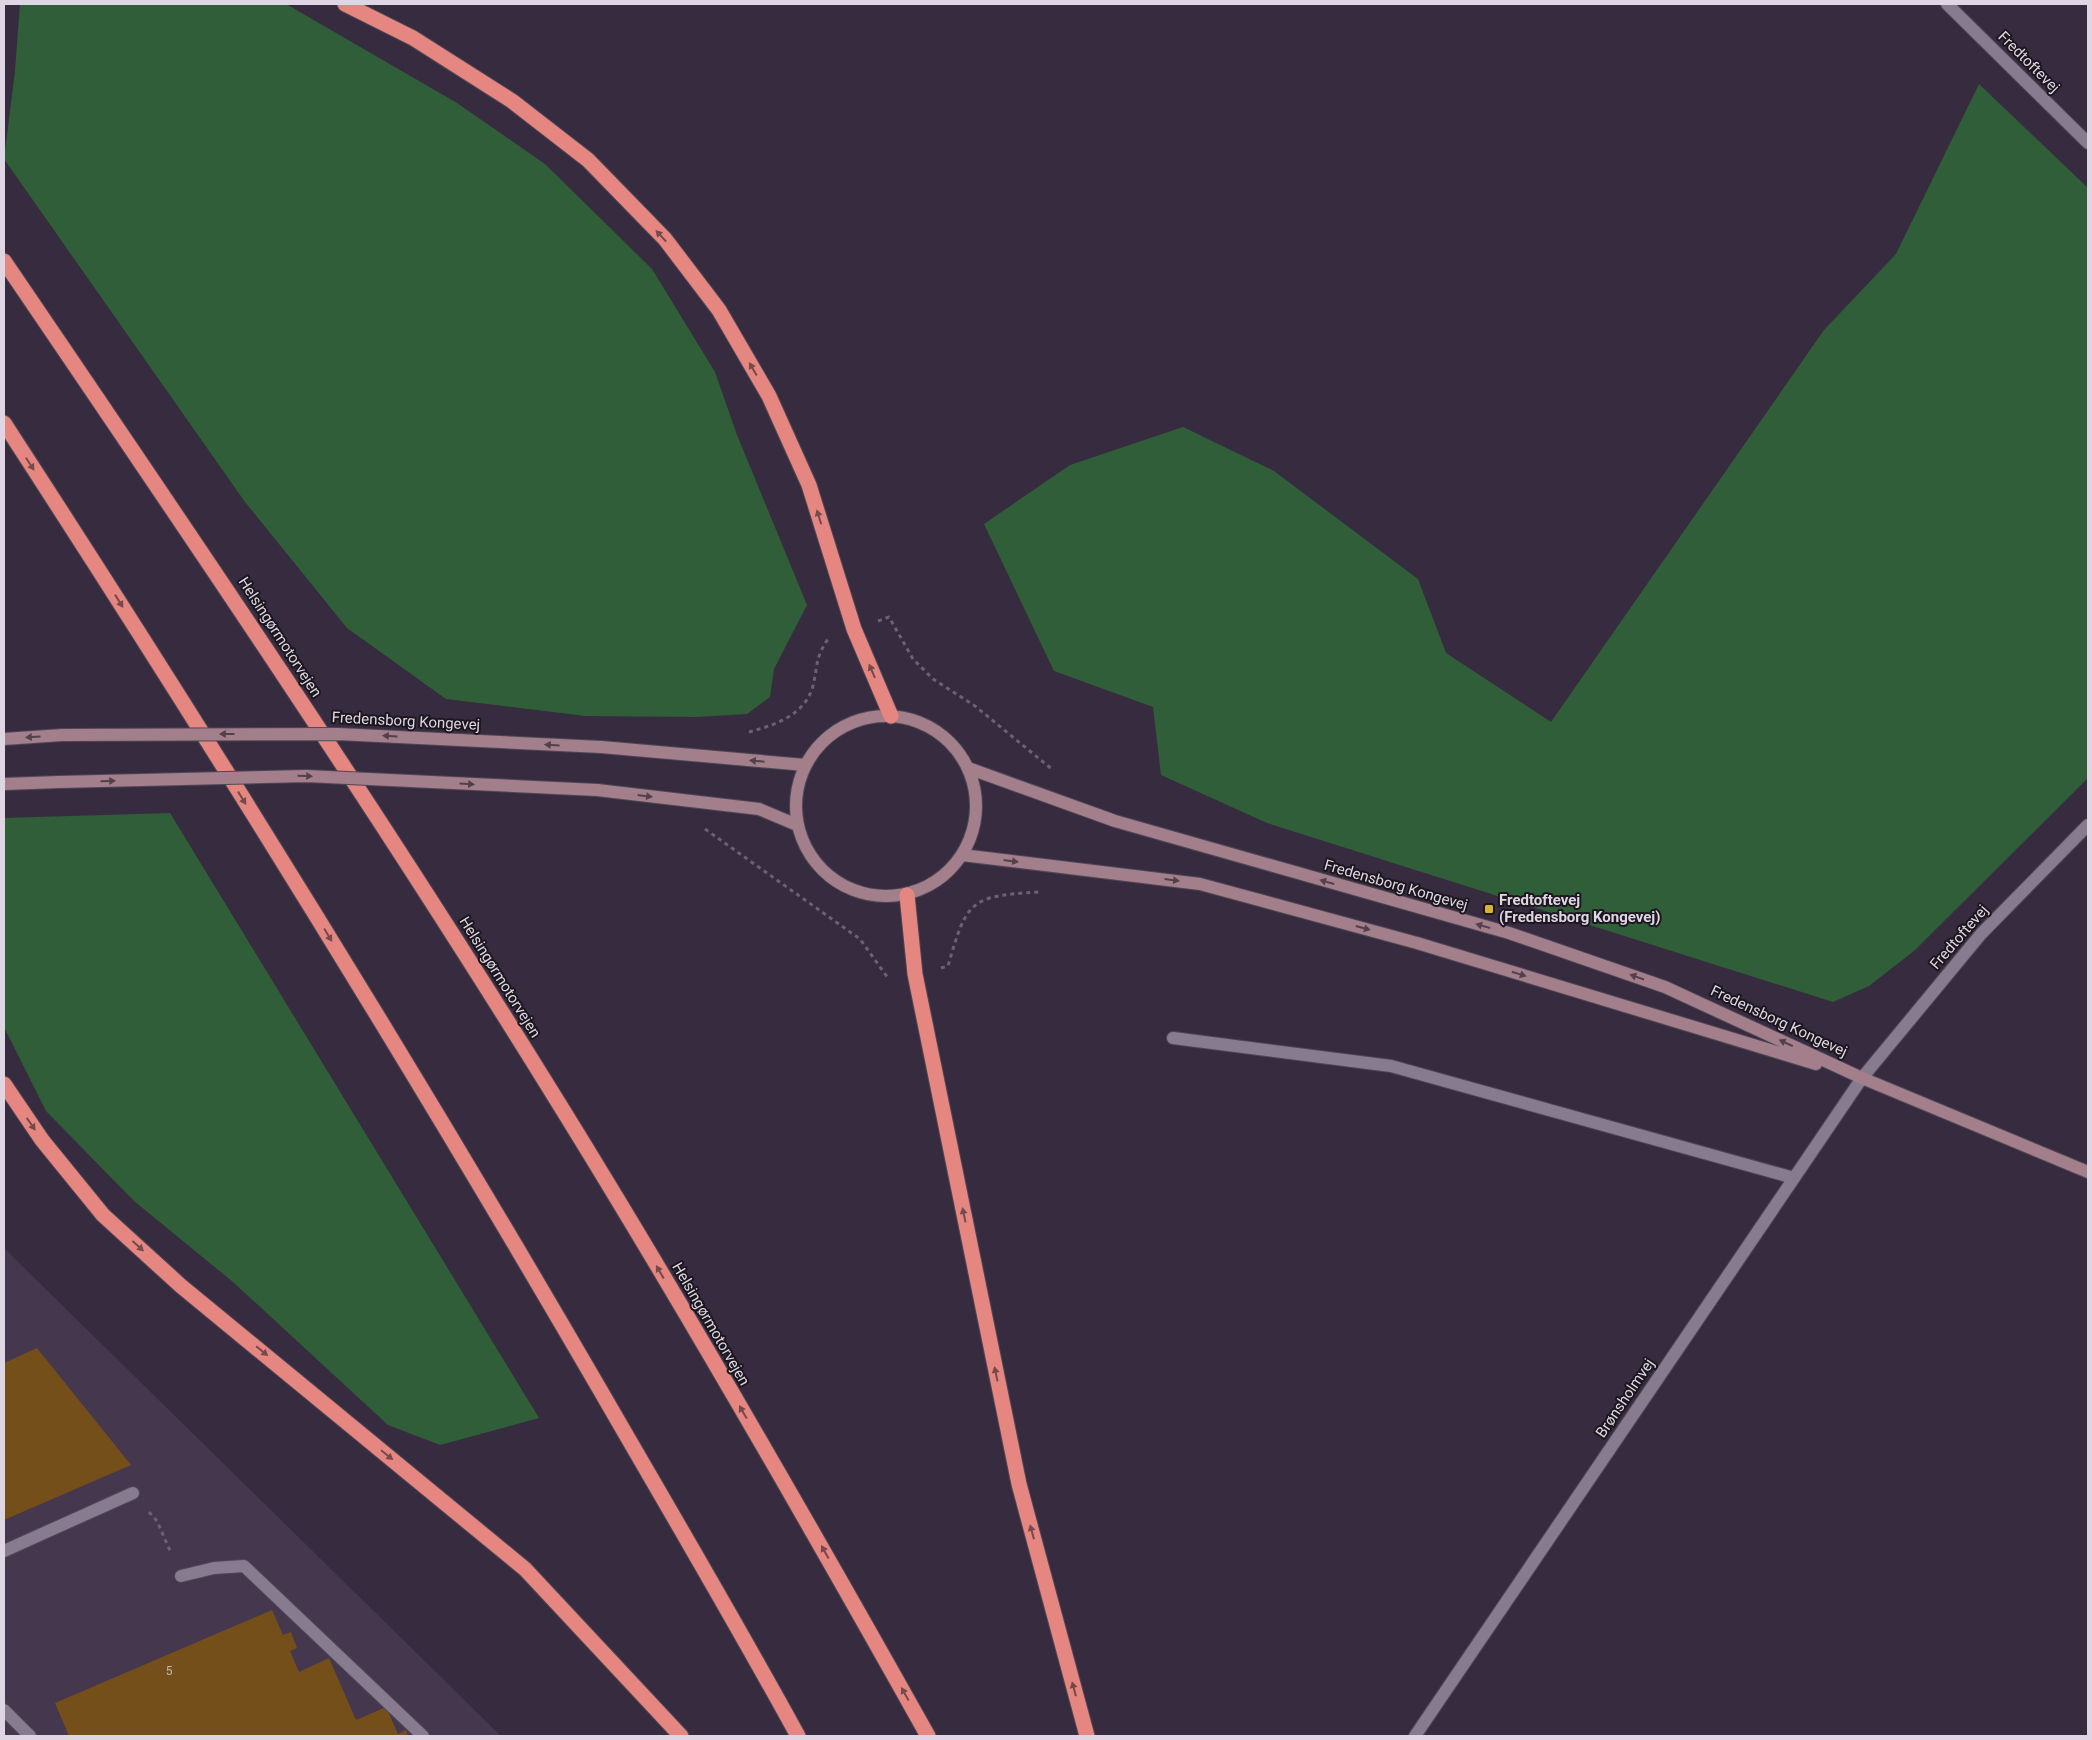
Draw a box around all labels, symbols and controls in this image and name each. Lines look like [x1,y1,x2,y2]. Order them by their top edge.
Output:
street label: Fredtoftevej [1995,28,2063,96]
one-way arrow [655,230,667,242]
one-way arrow [749,363,758,376]
one-way arrow [26,458,35,471]
one-way arrow [815,510,823,525]
street label: Helsingørmotorvejen [235,574,325,700]
one-way arrow [114,594,124,607]
one-way arrow [868,664,876,678]
street label: Fredensborg Kongevej [331,708,481,734]
one-way arrow [219,730,235,738]
one-way arrow [381,732,397,740]
one-way arrow [25,734,41,742]
one-way arrow [544,740,560,748]
one-way arrow [748,756,764,764]
one-way arrow [297,772,313,780]
one-way arrow [100,777,116,785]
one-way arrow [460,780,476,788]
one-way arrow [238,791,247,804]
one-way arrow [637,792,653,800]
street label: Fredensborg Kongevej [1322,856,1470,914]
one-way arrow [1003,857,1019,865]
one-way arrow [1164,876,1180,884]
one-way arrow [1319,878,1334,886]
place label: Fredtoftevej (Fredensborg Kongevej) [1499,891,1661,926]
street label: Fredtoftevej [1926,901,1992,973]
marker: Fredtoftevej (Fredensborg Kongevej) [1483,903,1495,915]
street label: Helsingørmotorvejen [455,913,545,1041]
one-way arrow [1475,922,1490,930]
one-way arrow [1356,925,1371,933]
one-way arrow [324,929,333,942]
one-way arrow [1512,971,1527,979]
one-way arrow [1630,973,1645,980]
street label: Fredensborg Kongevej [1708,981,1850,1061]
one-way arrow [1779,1038,1793,1046]
one-way arrow [26,1117,36,1131]
one-way arrow [960,1207,968,1222]
one-way arrow [131,1240,143,1252]
street label: Helsingørmotorvejen [668,1259,754,1389]
one-way arrow [656,1265,665,1278]
one-way arrow [255,1346,268,1357]
street label: Brønsholmvej [1592,1355,1658,1441]
one-way arrow [992,1365,1000,1381]
one-way arrow [738,1405,747,1418]
one-way arrow [380,1449,393,1460]
one-way arrow [1028,1525,1036,1540]
one-way arrow [820,1546,829,1559]
house number: 5 [166,1664,173,1678]
one-way arrow [1070,1682,1078,1697]
one-way arrow [900,1687,909,1700]

